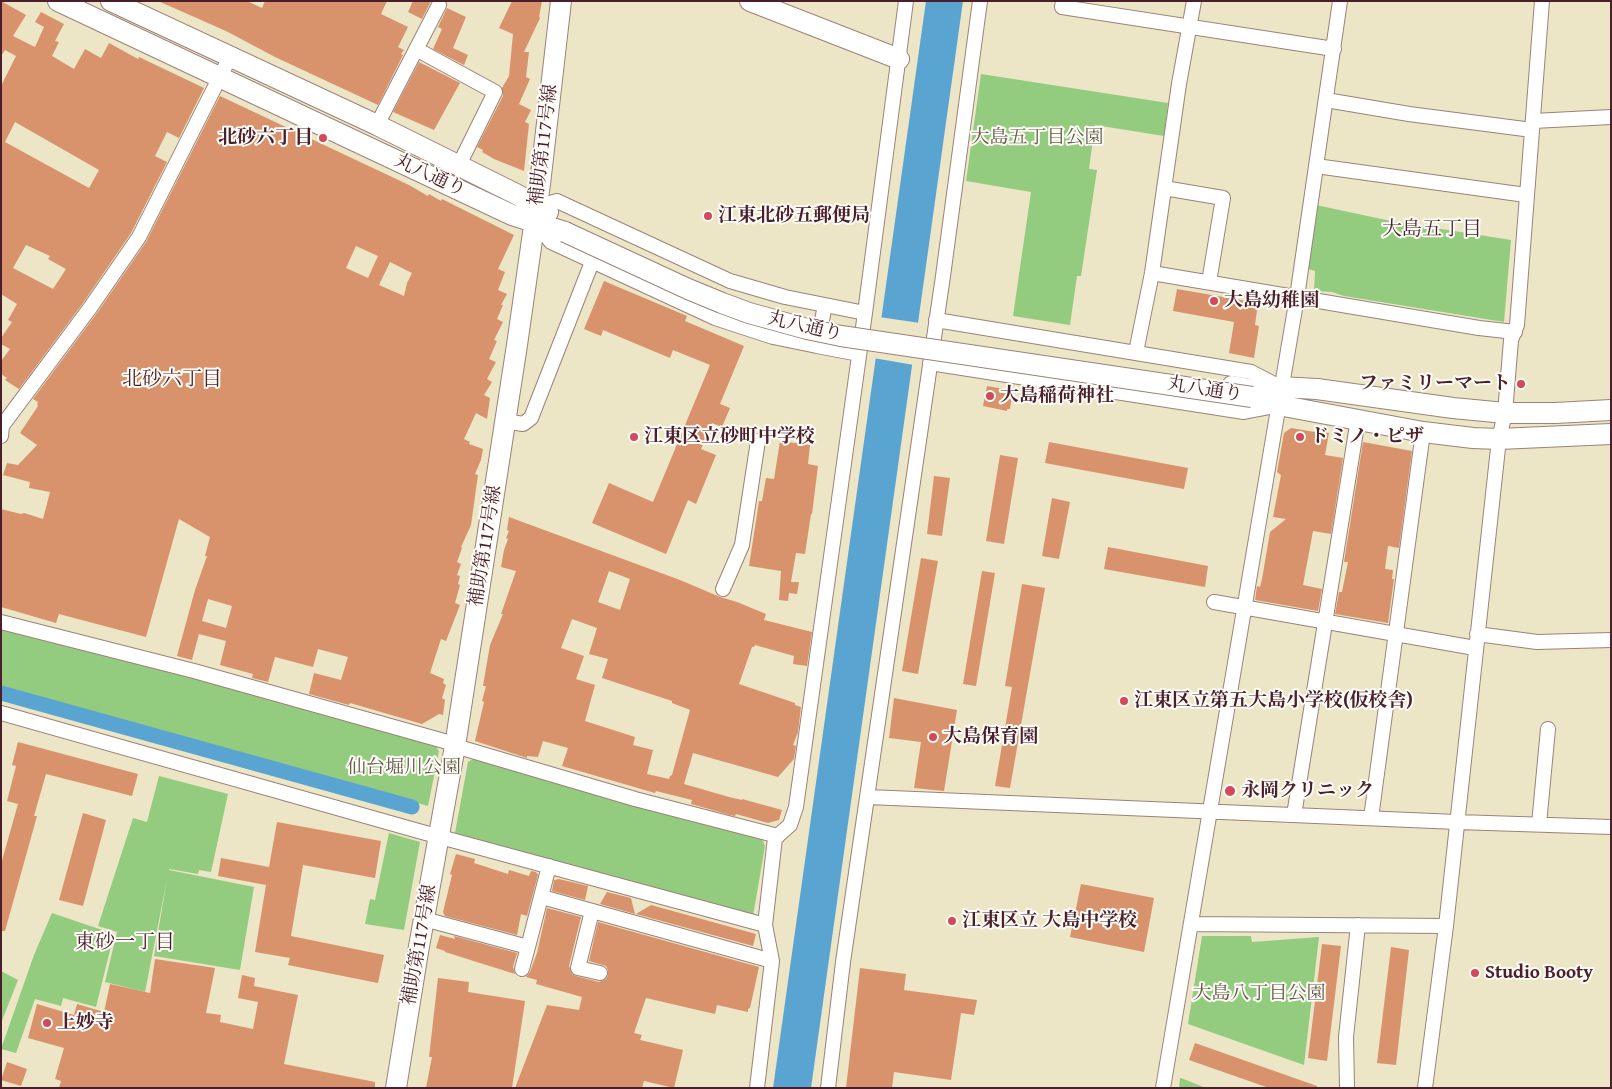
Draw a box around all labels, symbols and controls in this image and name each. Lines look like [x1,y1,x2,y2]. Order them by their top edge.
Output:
street label: 補助第117号線 [525,83,563,207]
place label: 北砂六丁目 [218,127,313,149]
park label: 大島五丁目公園 [971,127,1103,149]
marker: 北砂六丁目 [317,132,329,144]
street label: 丸八通り [391,150,469,202]
place label: 江東北砂五郵便局 [718,205,870,227]
marker: 江東北砂五郵便局 [702,210,714,222]
district label: 大島五丁目 [1382,218,1482,242]
place label: 大島幼稚園 [1224,290,1319,312]
marker: 大島幼稚園 [1208,295,1220,307]
street label: 丸八通り [765,307,845,347]
district label: 北砂六丁目 [122,368,222,392]
street label: 丸八通り [1166,373,1244,407]
place label: ファミリーマート [1359,373,1511,395]
marker: ファミリーマート [1515,378,1527,390]
place label: 大島稲荷神社 [1000,385,1114,407]
marker: 大島稲荷神社 [984,390,996,402]
place label: 江東区立砂町中学校 [644,426,815,448]
place label: ドミノ・ピザ [1310,426,1424,448]
marker: 江東区立砂町中学校 [628,431,640,443]
marker: ドミノ・ピザ [1294,431,1306,443]
street label: 補助第117号線 [465,484,507,608]
place label: 江東区立第五大島小学校(仮校舎) [1134,690,1413,712]
marker: 江東区立第五大島小学校(仮校舎) [1118,695,1130,707]
place label: 大島保育園 [943,726,1038,748]
marker: 大島保育園 [927,731,939,743]
park label: 仙台堀川公園 [347,757,461,779]
place label: 永岡クリニック [1241,780,1374,802]
marker: 永岡クリニック [1223,784,1237,798]
street label: 補助第117号線 [398,883,442,1007]
place label: 江東区立 大島中学校 [962,910,1137,932]
marker: 江東区立 大島中学校 [946,915,958,927]
district label: 東砂一丁目 [75,931,175,955]
place label: Studio Booty [1485,962,1593,984]
marker: Studio Booty [1469,967,1481,979]
park label: 大島八丁目公園 [1193,983,1325,1005]
place label: 上妙寺 [57,1012,114,1034]
marker: 上妙寺 [41,1017,53,1029]

